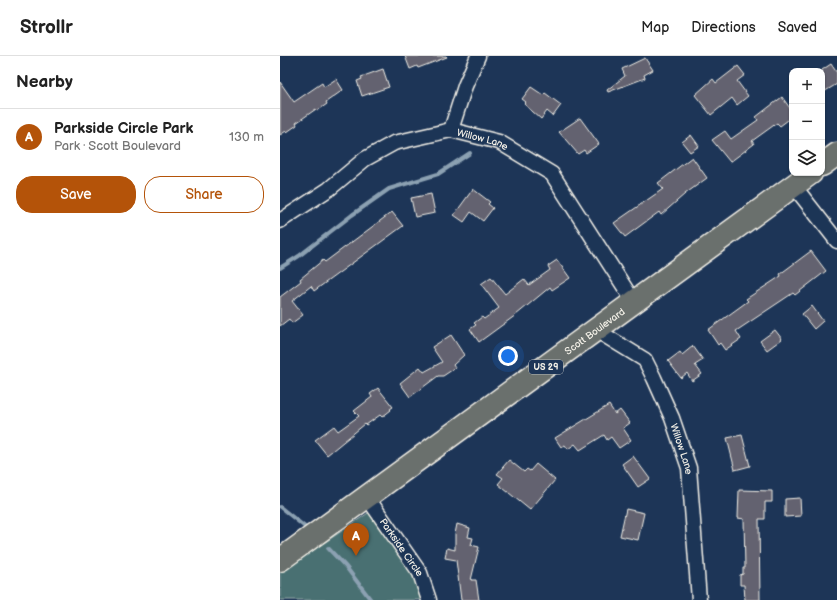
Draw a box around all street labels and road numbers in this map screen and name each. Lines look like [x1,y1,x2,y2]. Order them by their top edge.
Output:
street label: Willow Lane [456,127,510,153]
street label: Scott Boulevard [563,306,628,358]
road number: US 29 [529,360,563,374]
street label: Willow Lane [667,422,694,475]
street label: Parkside Circle [377,516,426,579]

